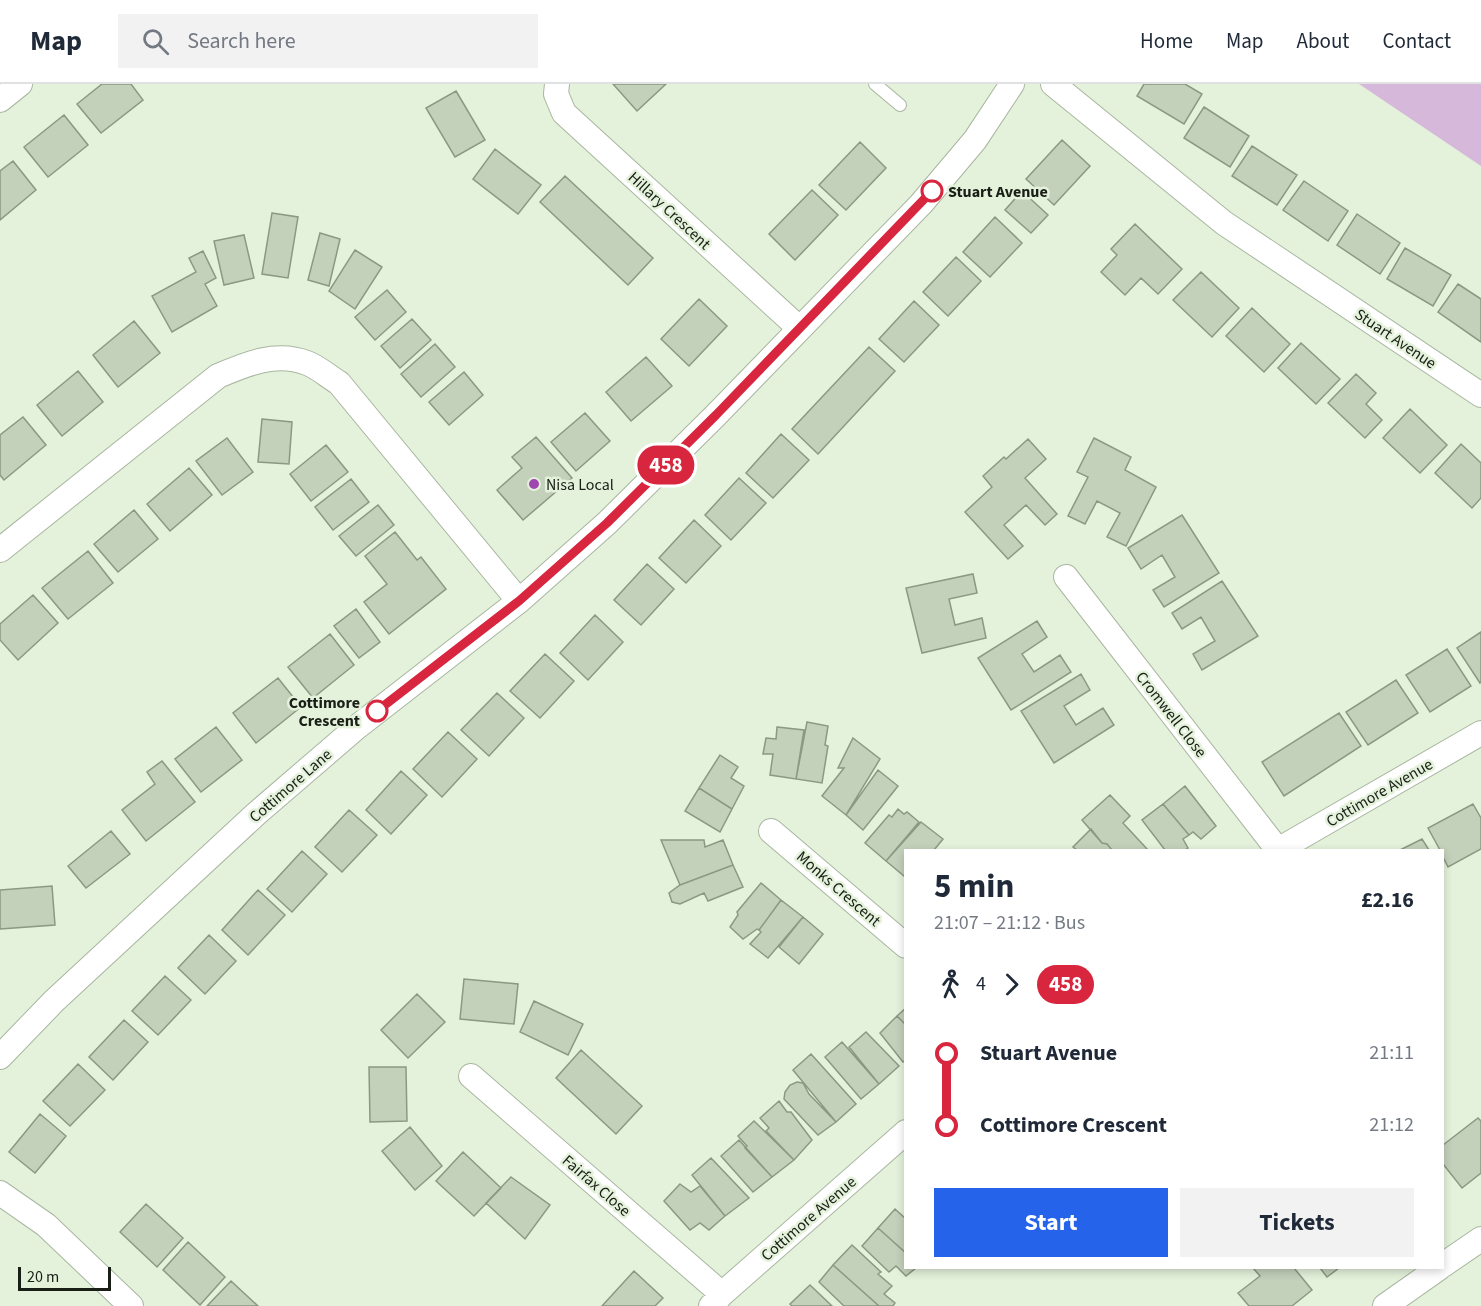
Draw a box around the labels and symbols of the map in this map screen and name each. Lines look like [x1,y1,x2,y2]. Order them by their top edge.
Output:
street label: Hillary Crescent [623,167,716,255]
marker: Stuart Avenue [921,180,943,202]
place label: Stuart Avenue [948,181,1048,203]
street label: Stuart Avenue [1350,303,1441,374]
line badge: 458 [632,446,700,484]
place label: Nisa Local [546,474,614,496]
marker: Nisa Local [527,477,541,491]
street label: Cromwell Close [1131,667,1212,762]
place label: Cottimore Crescent [289,692,360,732]
marker: Cottimore Crescent [366,700,388,722]
street label: Cottimore Lane [245,744,337,828]
street label: Cottimore Avenue [1322,753,1437,832]
street label: Monks Crescent [791,846,886,932]
street label: Fairfax Close [557,1150,635,1222]
street label: Cottimore Avenue [756,1171,861,1266]
scale bar [18,1264,111,1292]

